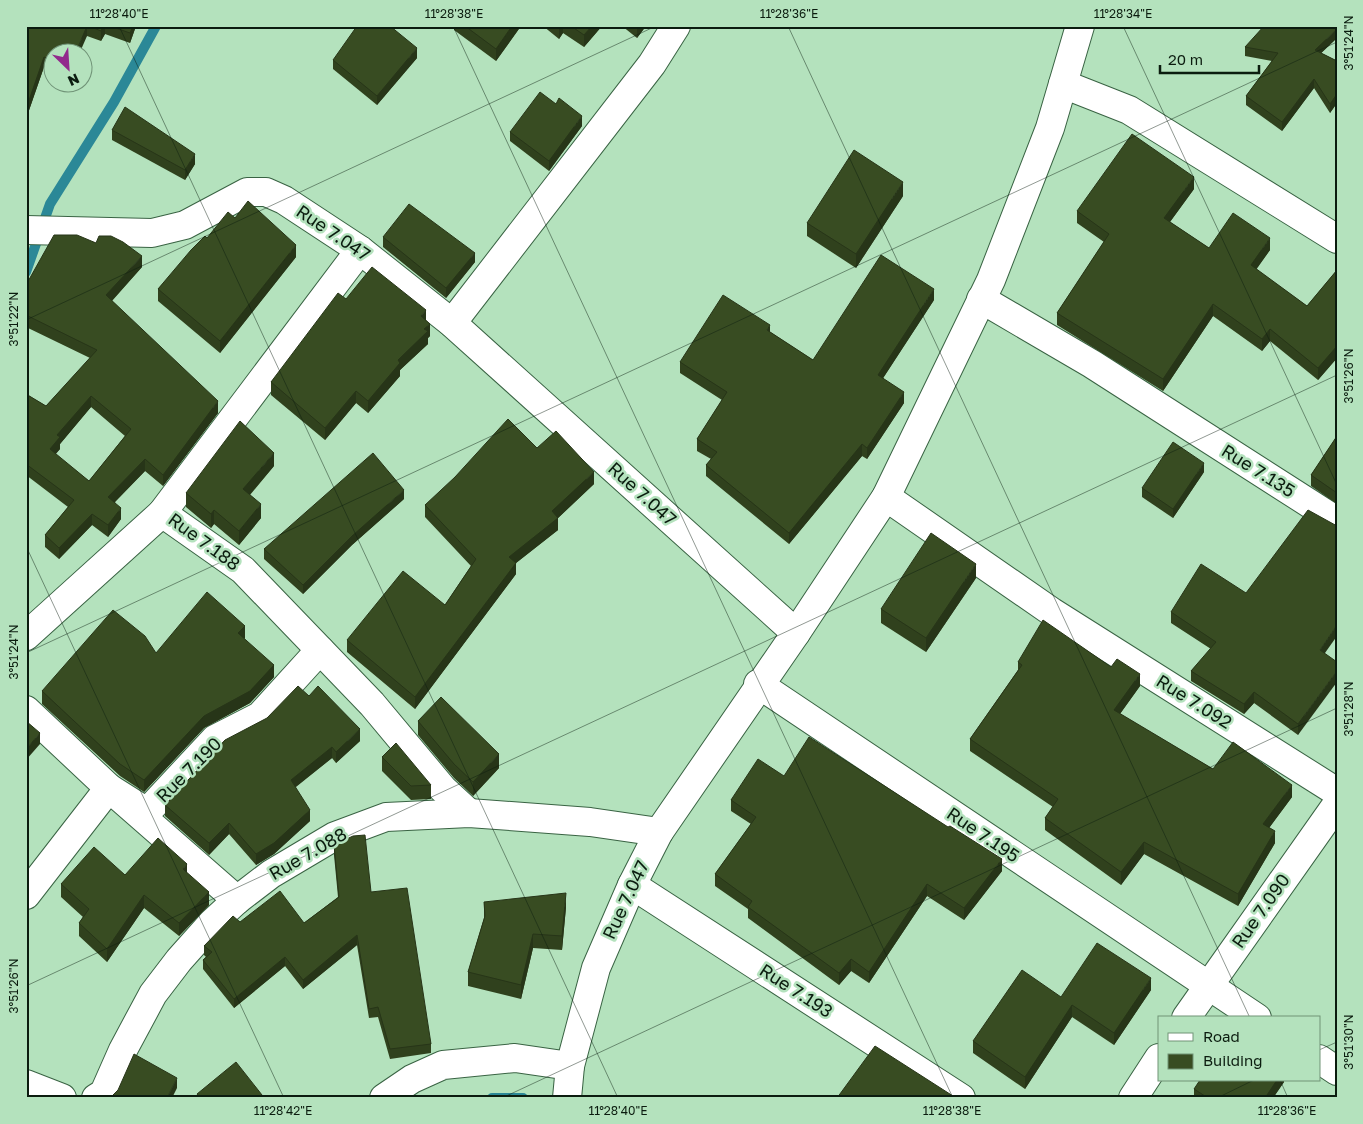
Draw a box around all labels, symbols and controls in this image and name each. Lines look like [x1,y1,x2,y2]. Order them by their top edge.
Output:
text: 11°28'40"E [89,6,149,21]
text: 11°28'38"E [425,6,483,21]
text: 11°28'36"E [760,6,818,21]
text: 11°28'34"E [1094,6,1152,21]
text: 3°51'24"N [1341,15,1356,71]
north arrow [42,42,92,92]
scale bar [1160,42,1259,74]
text: 20 m [1168,50,1203,68]
text: N [65,70,82,90]
street label: Rue 7.047 [292,199,375,265]
text: 3°51'22"N [6,292,21,346]
text: 3°51'26"N [1341,348,1356,404]
street label: Rue 7.135 [1218,439,1299,501]
street label: Rue 7.047 [604,457,681,530]
street label: Rue 7.188 [164,508,245,575]
text: 3°51'24"N [6,624,21,680]
street label: Rue 7.092 [1153,669,1236,733]
text: 3°51'28"N [1341,681,1356,737]
street label: Rue 7.190 [151,732,226,807]
street label: Rue 7.195 [943,802,1024,866]
street label: Rue 7.088 [265,822,350,884]
street label: Rue 7.047 [597,857,653,942]
street label: Rue 7.090 [1227,869,1294,952]
text: 3°51'26"N [6,958,21,1014]
street label: Rue 7.193 [756,958,837,1022]
text: 3°51'30"N [1341,1014,1356,1070]
legend [1158,1016,1320,1082]
text: Road [1203,1027,1240,1045]
text: Building [1203,1051,1263,1069]
text: 11°28'42"E [254,1103,312,1118]
text: 11°28'40"E [588,1103,648,1118]
text: 11°28'38"E [923,1103,981,1118]
text: 11°28'36"E [1258,1103,1316,1118]

